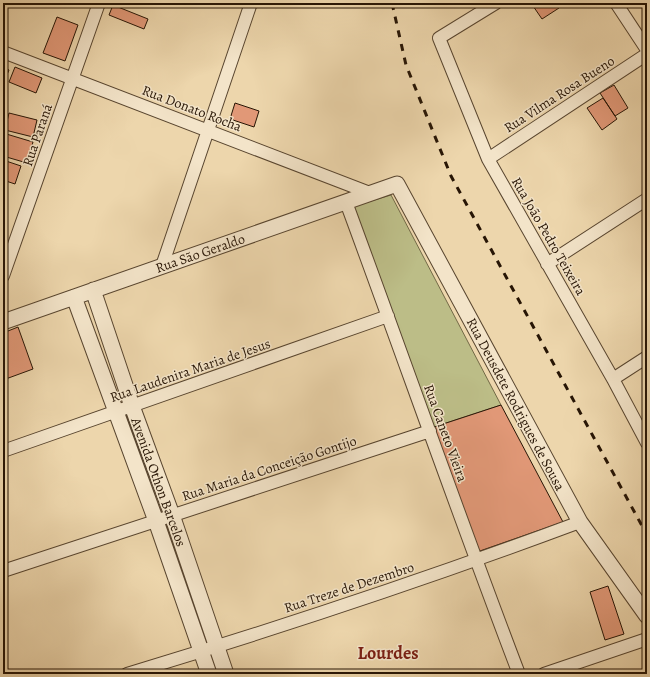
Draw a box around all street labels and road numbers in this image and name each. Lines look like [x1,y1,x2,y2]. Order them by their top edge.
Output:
street label: Rua Vilma Rosa Bueno [500,52,618,137]
street label: Rua Donato Rocha [139,81,245,136]
street label: Rua Paraná [18,101,57,169]
street label: Rua João Pedro Teixeira [507,174,590,299]
street label: Rua São Geraldo [153,229,247,278]
street label: Rua Deusdete Rodrigues de Sousa [462,314,570,494]
street label: Rua Laudenira Maria de Jesus [107,334,273,407]
street label: Rua Caneto Vieira [419,382,472,485]
street label: Avenida Othon Barcelos [126,414,191,549]
street label: Rua Maria da Conceição Gontijo [179,431,359,506]
street label: Rua Treze de Dezembro [282,557,417,617]

